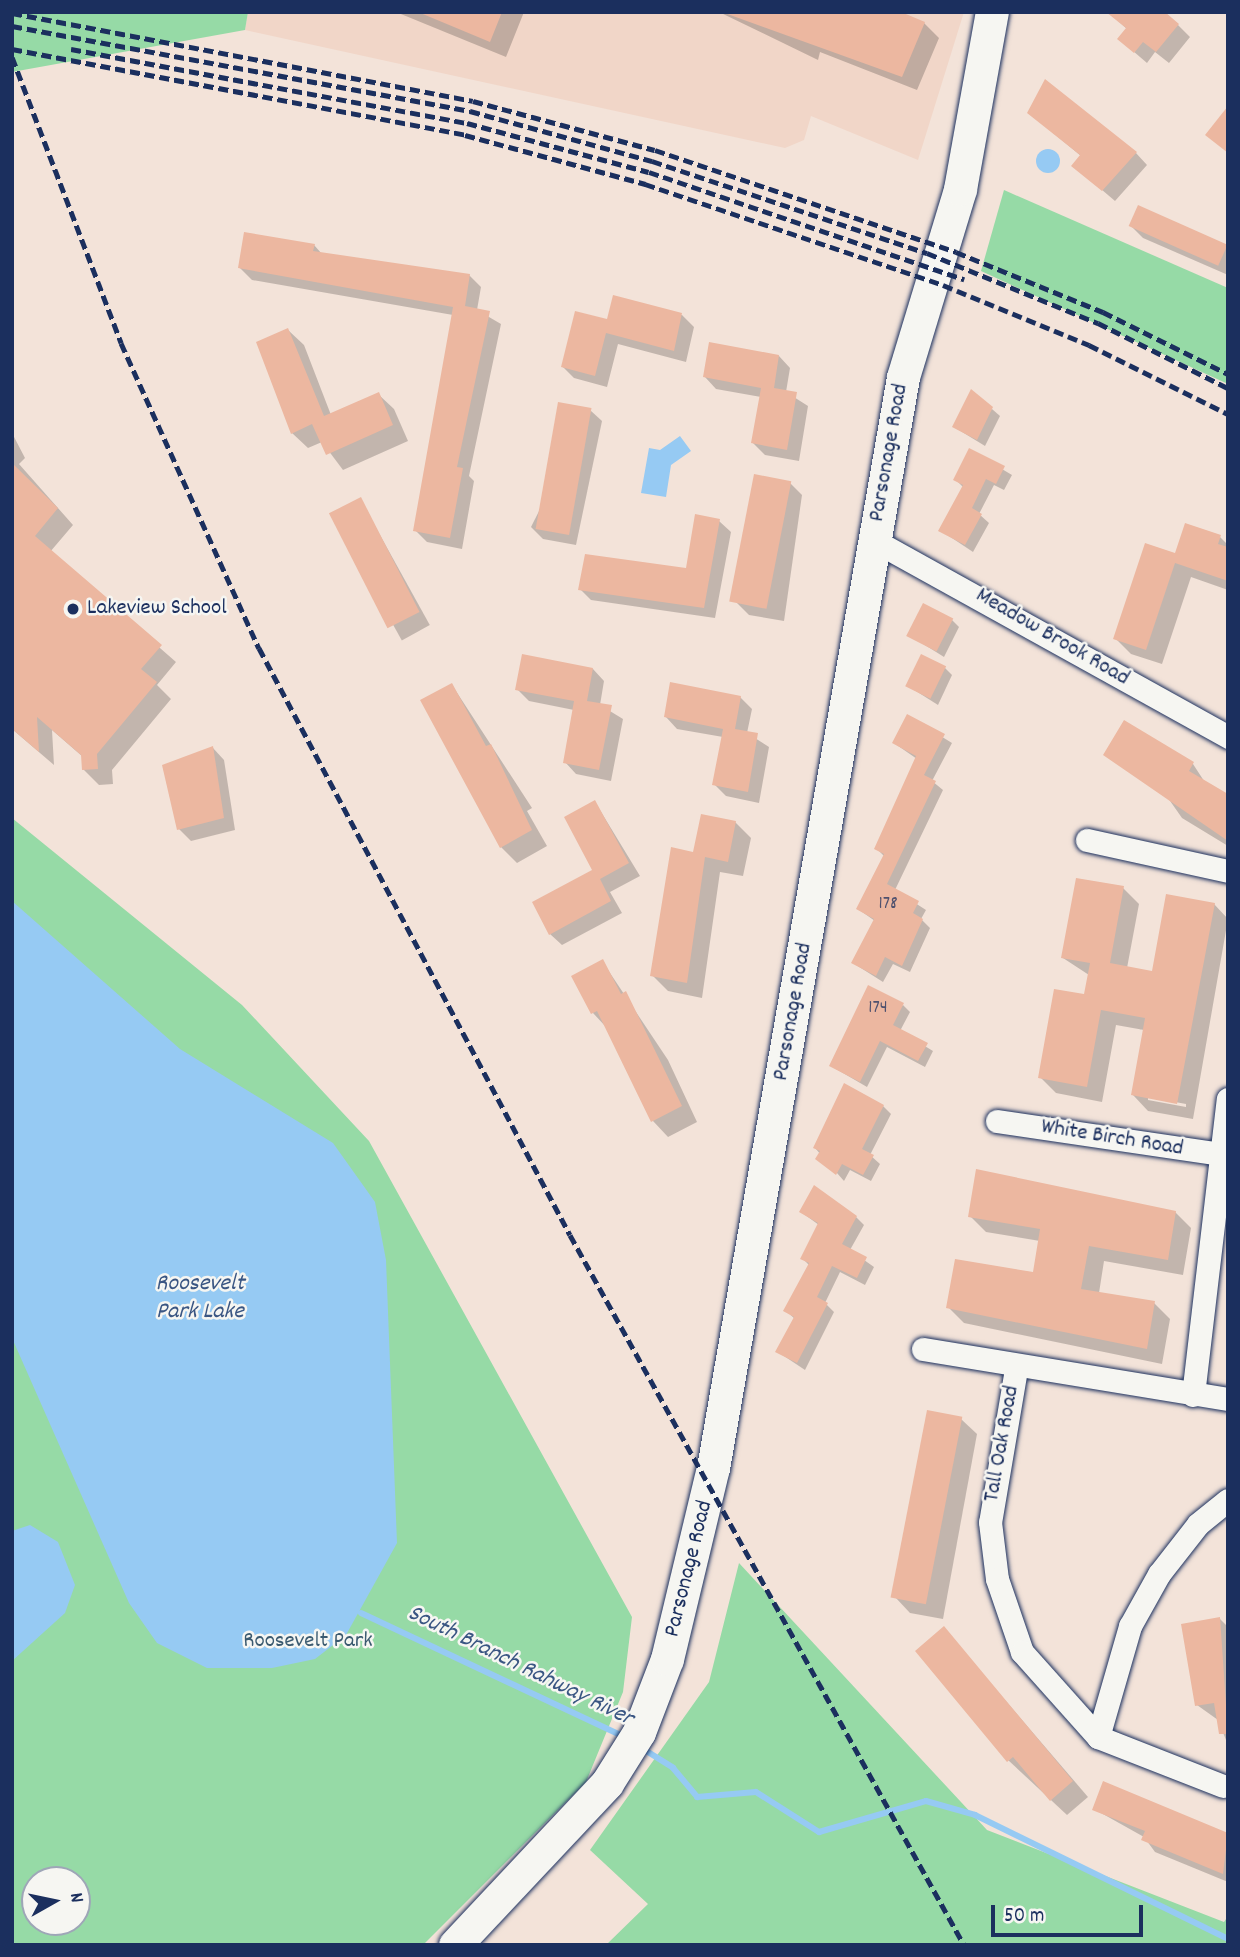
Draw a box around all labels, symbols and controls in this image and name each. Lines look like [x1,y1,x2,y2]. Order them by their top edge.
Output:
street label: Parsonage Road [864,382,916,524]
street label: Meadow Brook Road [970,583,1134,693]
place label: Lakeview School [87,595,227,623]
marker: Lakeview School [65,601,81,617]
house number: 178 [878,894,898,916]
street label: Parsonage Road [768,941,820,1083]
house number: 174 [868,998,888,1020]
street label: White Birch Road [1039,1114,1185,1164]
water label: Roosevelt Park Lake [156,1271,244,1327]
street label: Tall Oak Road [979,1384,1027,1504]
street label: Parsonage Road [660,1498,720,1640]
water label: South Branch Rahway River [403,1600,637,1734]
park label: Roosevelt Park [243,1628,373,1656]
north arrow [21,1866,91,1936]
scale bar [995,1890,1147,1934]
text: N [61,1891,89,1905]
text: 50 m [1004,1902,1044,1932]

